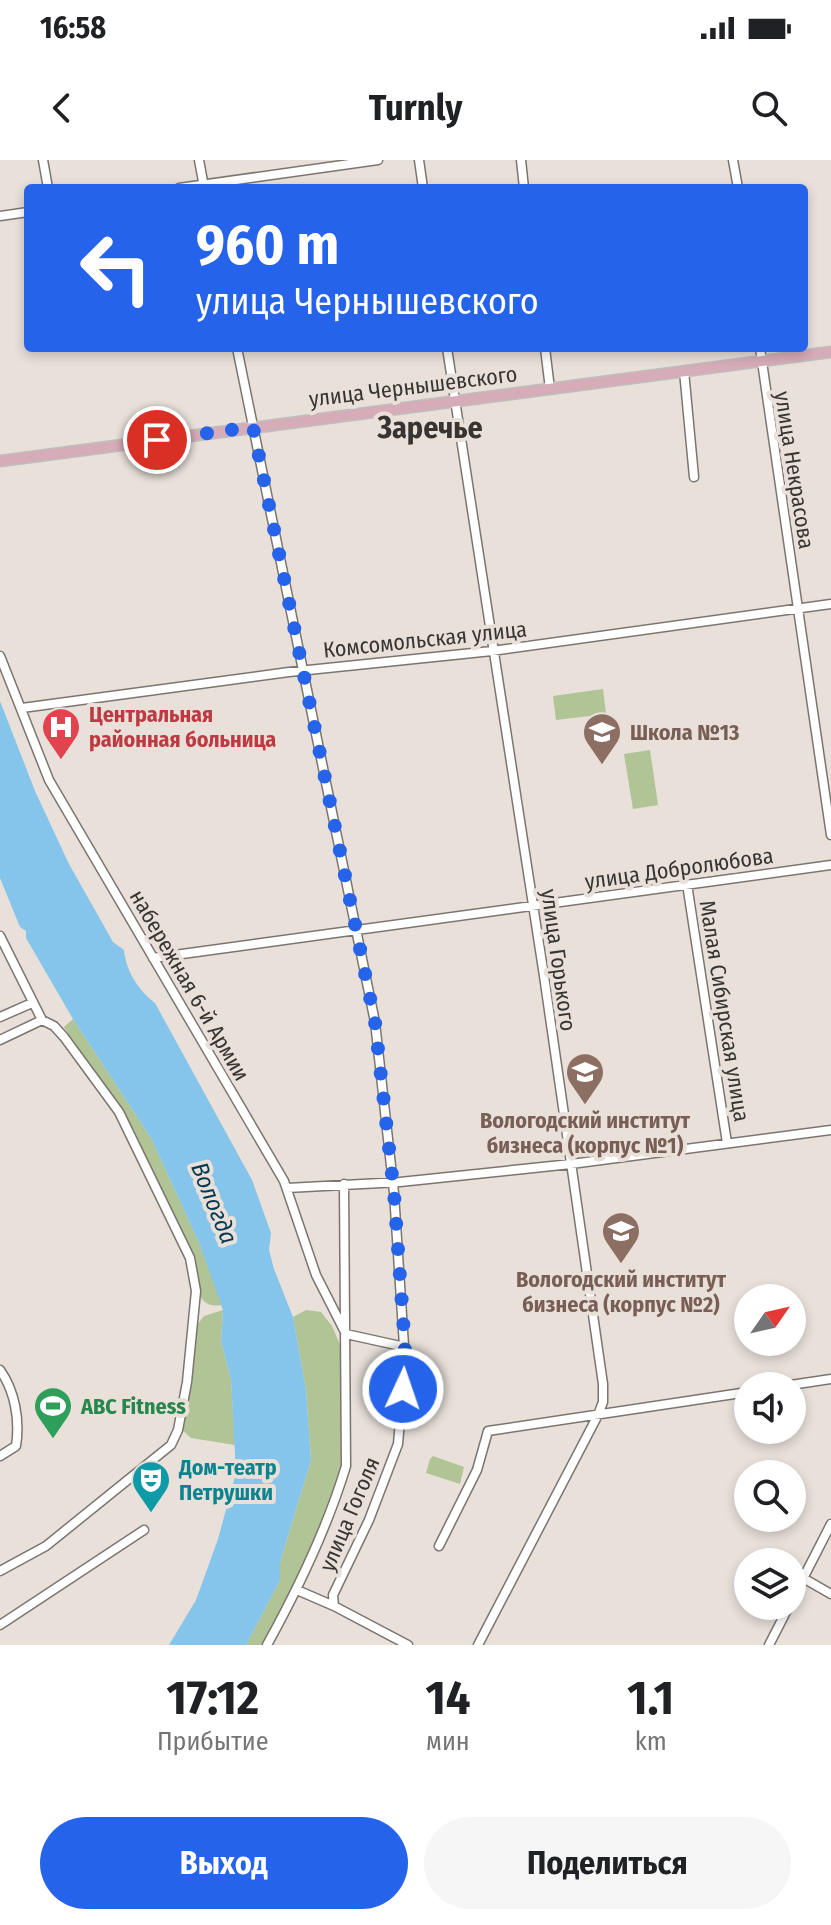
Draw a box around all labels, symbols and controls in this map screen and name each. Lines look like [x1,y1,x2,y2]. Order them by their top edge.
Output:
text: 16:58 [40,10,106,46]
icon: back [40,86,84,130]
text: Turnly [369,86,462,130]
icon: search [747,86,791,130]
text: 960 m [196,212,339,279]
icon: left [64,216,168,320]
text: улица Чернышевского [196,280,539,324]
street label: улица Чернышевского [307,360,519,413]
street label: улица Некрасова [769,389,820,551]
pin [123,406,191,474]
district label: Заречье [376,410,483,446]
icon: arrive [135,418,179,462]
street label: Комсомольская улица [322,615,528,664]
place label: Центральная районная больница [89,701,276,753]
hospital icon: Центральная районная больница [40,706,82,761]
school or university icon: Школа №13 [581,711,623,766]
place label: Школа №13 [630,719,739,746]
street label: улица Добролюбова [583,842,775,895]
street label: набережная 6-й Армии [124,885,255,1086]
street label: улица Горького [535,887,582,1033]
street label: Малая Сибирская улица [694,899,755,1124]
school or university icon: Вологодский институт бизнеса (корпус №1) [564,1051,606,1106]
place label: Вологодский институт бизнеса (корпус №1) [480,1107,691,1159]
water label: Вологда [185,1158,243,1248]
school or university icon: Вологодский институт бизнеса (корпус №2) [600,1210,642,1265]
place label: Вологодский институт бизнеса (корпус №2) [516,1266,727,1318]
north arrow [734,1284,806,1356]
map controls [734,1284,806,1620]
position arrow [361,1347,445,1431]
button: sound [734,1372,806,1444]
sports icon: ABC Fitness [32,1385,74,1440]
place label: ABC Fitness [80,1393,186,1420]
street label: улица Гоголя [313,1453,386,1575]
place label: Дом-театр Петрушки [178,1454,277,1506]
theatre icon: Дом-театр Петрушки [130,1459,172,1514]
button: search [734,1460,806,1532]
button: layers [734,1548,806,1620]
text: 17:12 [166,1669,259,1727]
text: 14 [425,1669,470,1727]
text: 1.1 [627,1669,674,1727]
text: Прибытие [157,1726,269,1757]
text: мин [426,1726,470,1757]
text: km [635,1726,667,1757]
button: Выход [40,1817,408,1909]
button: Поделиться [424,1817,791,1909]

